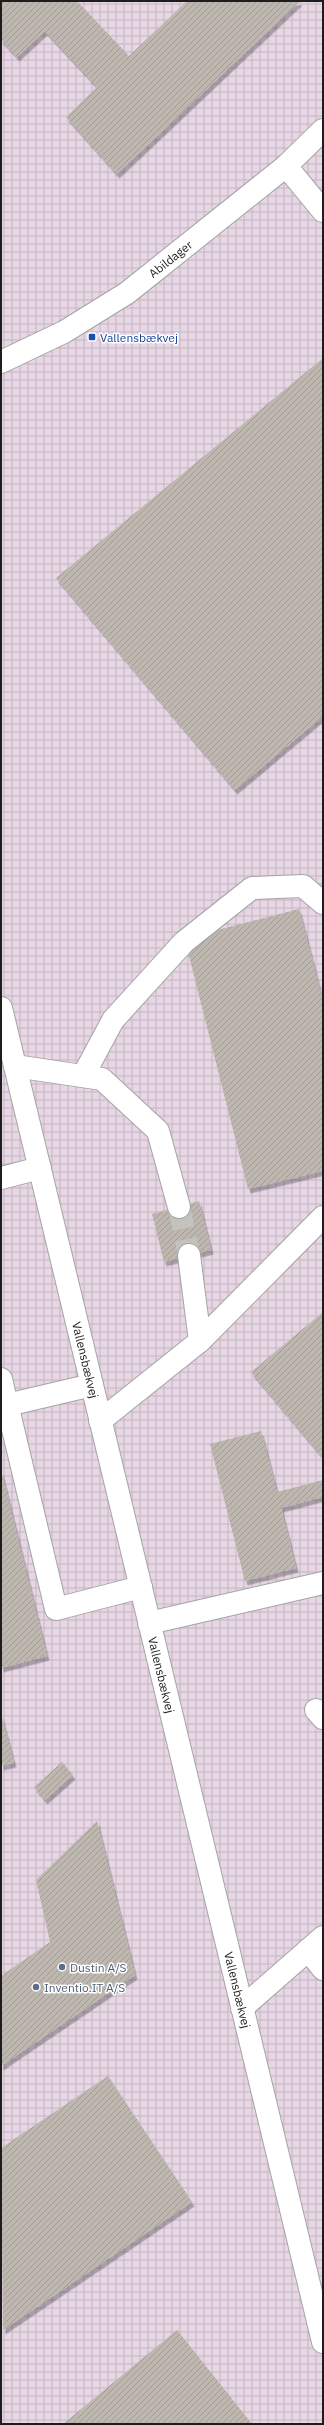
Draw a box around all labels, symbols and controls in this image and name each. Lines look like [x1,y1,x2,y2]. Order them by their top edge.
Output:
street label: Abildager [145,236,195,281]
place label: Vallensbækvej [100,330,178,345]
marker: Vallensbækvej [87,332,97,342]
street label: Vallensbækvej [69,1320,102,1400]
street label: Vallensbækvej [146,1635,178,1715]
street label: Vallensbækvej [222,1950,254,2030]
place label: Dustin A/S [70,1960,127,1975]
marker: Dustin A/S [57,1962,67,1972]
place label: Inventio.IT A/S [44,1980,125,1995]
marker: Inventio.IT A/S [31,1982,41,1992]

